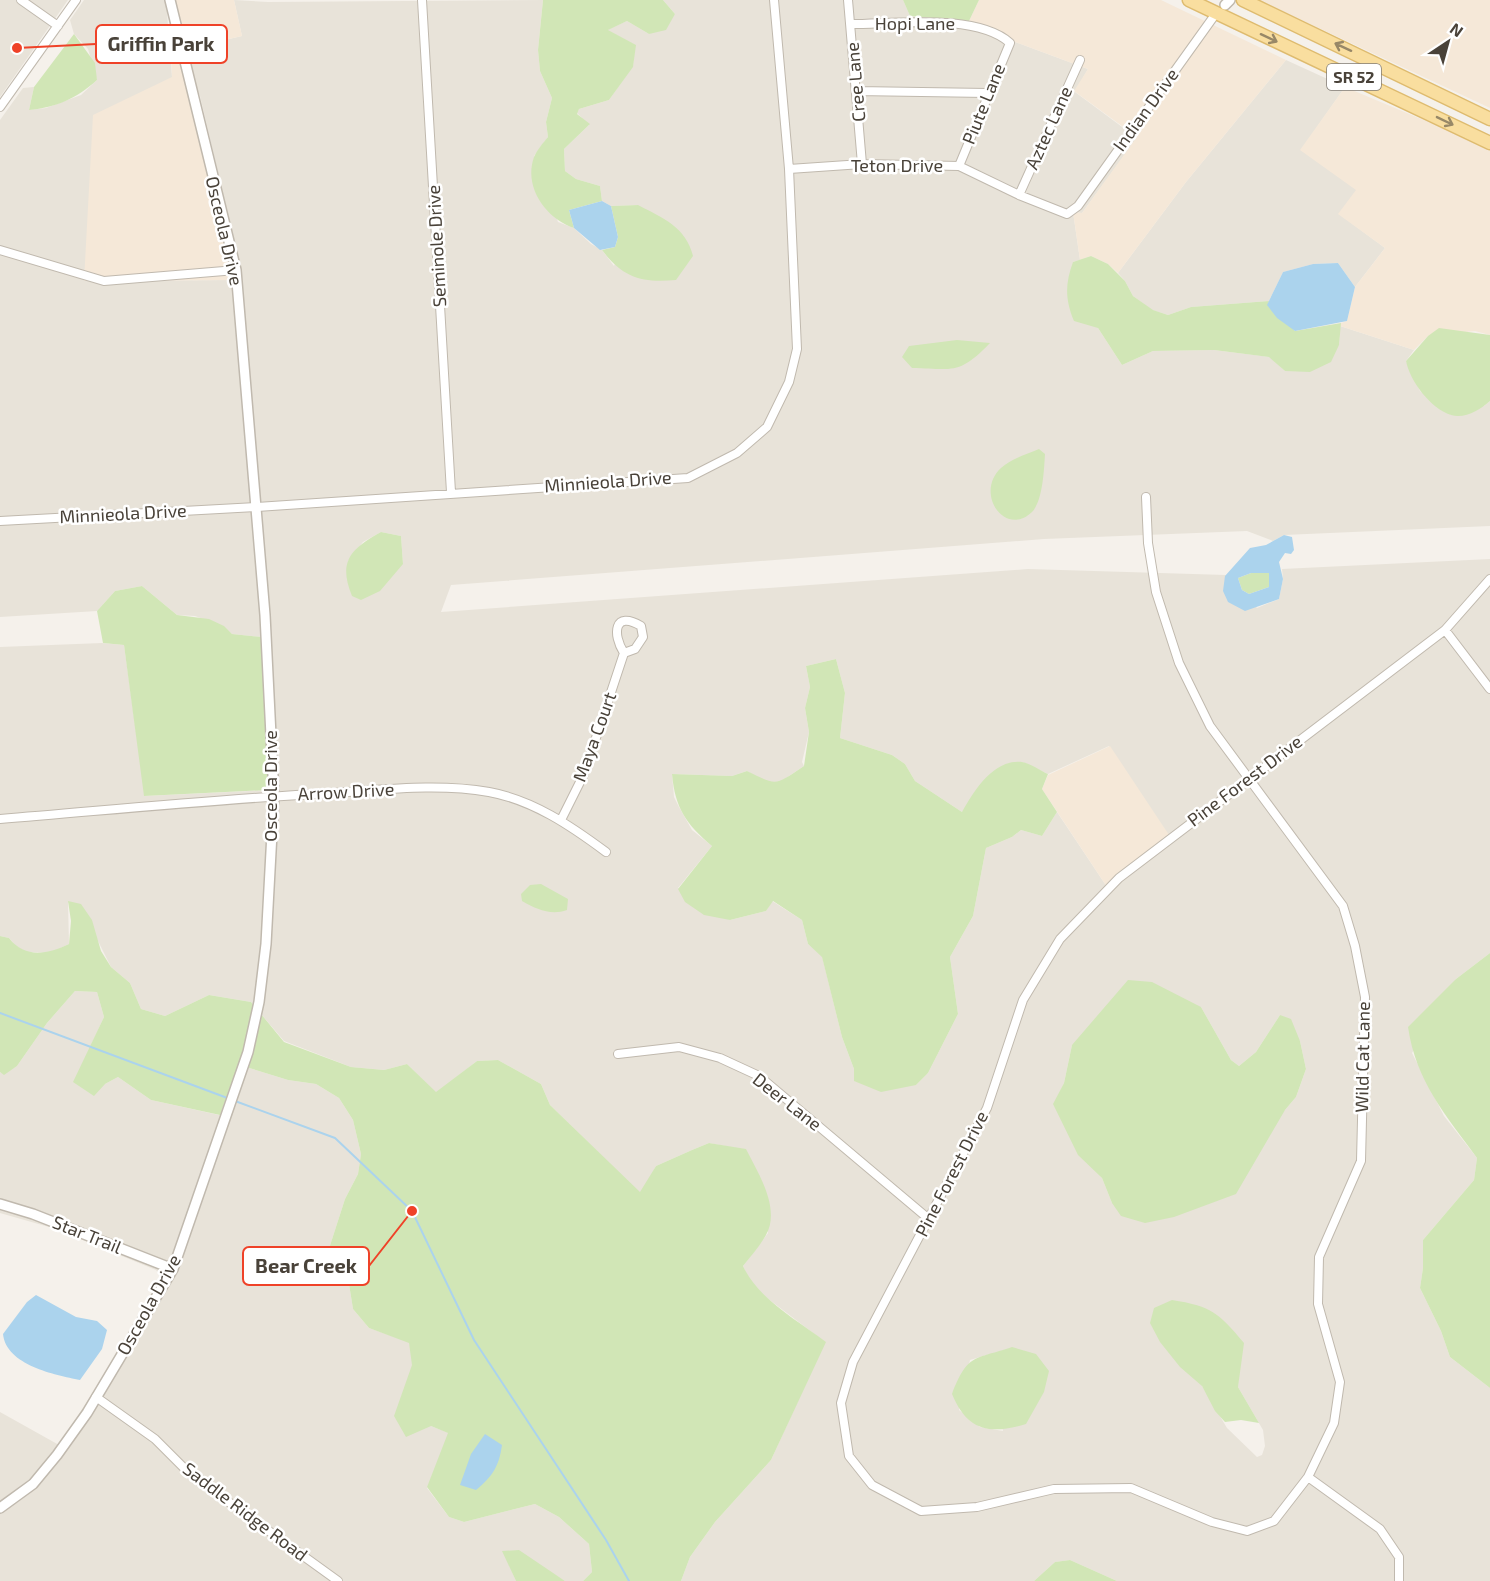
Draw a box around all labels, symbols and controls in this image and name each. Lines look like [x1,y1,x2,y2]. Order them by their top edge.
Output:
street label: Hopi Lane [875,12,955,34]
north arrow [1418,12,1478,72]
text: N [1447,18,1467,41]
callout: Griffin Park [96,25,227,63]
text: Griffin Park [107,31,215,55]
one-way arrow [1260,32,1278,44]
street label: Cree Lane [841,41,869,123]
one-way arrow [1335,41,1353,53]
street label: Piute Lane [957,60,1009,147]
street label: Indian Drive [1108,64,1183,155]
road number: SR 52 [1327,64,1381,90]
street label: Aztec Lane [1020,82,1076,173]
one-way arrow [1436,116,1454,128]
street label: Teton Drive [851,154,943,176]
street label: Osceola Drive [202,174,248,288]
street label: Seminole Drive [422,184,450,308]
street label: Minnieola Drive [544,466,672,496]
street label: Minnieola Drive [59,499,187,527]
street label: Maya Court [568,689,620,785]
street label: Osceola Drive [259,730,281,842]
street label: Pine Forest Drive [1183,730,1306,831]
street label: Arrow Drive [297,777,395,805]
street label: Wild Cat Lane [1350,1001,1374,1113]
street label: Deer Lane [749,1067,826,1135]
street label: Pine Forest Drive [910,1107,992,1240]
street label: Star Trail [49,1210,126,1258]
callout: Bear Creek [243,1247,369,1285]
street label: Osceola Drive [111,1250,185,1359]
text: Bear Creek [255,1253,358,1277]
street label: Saddle Ridge Road [179,1457,312,1565]

